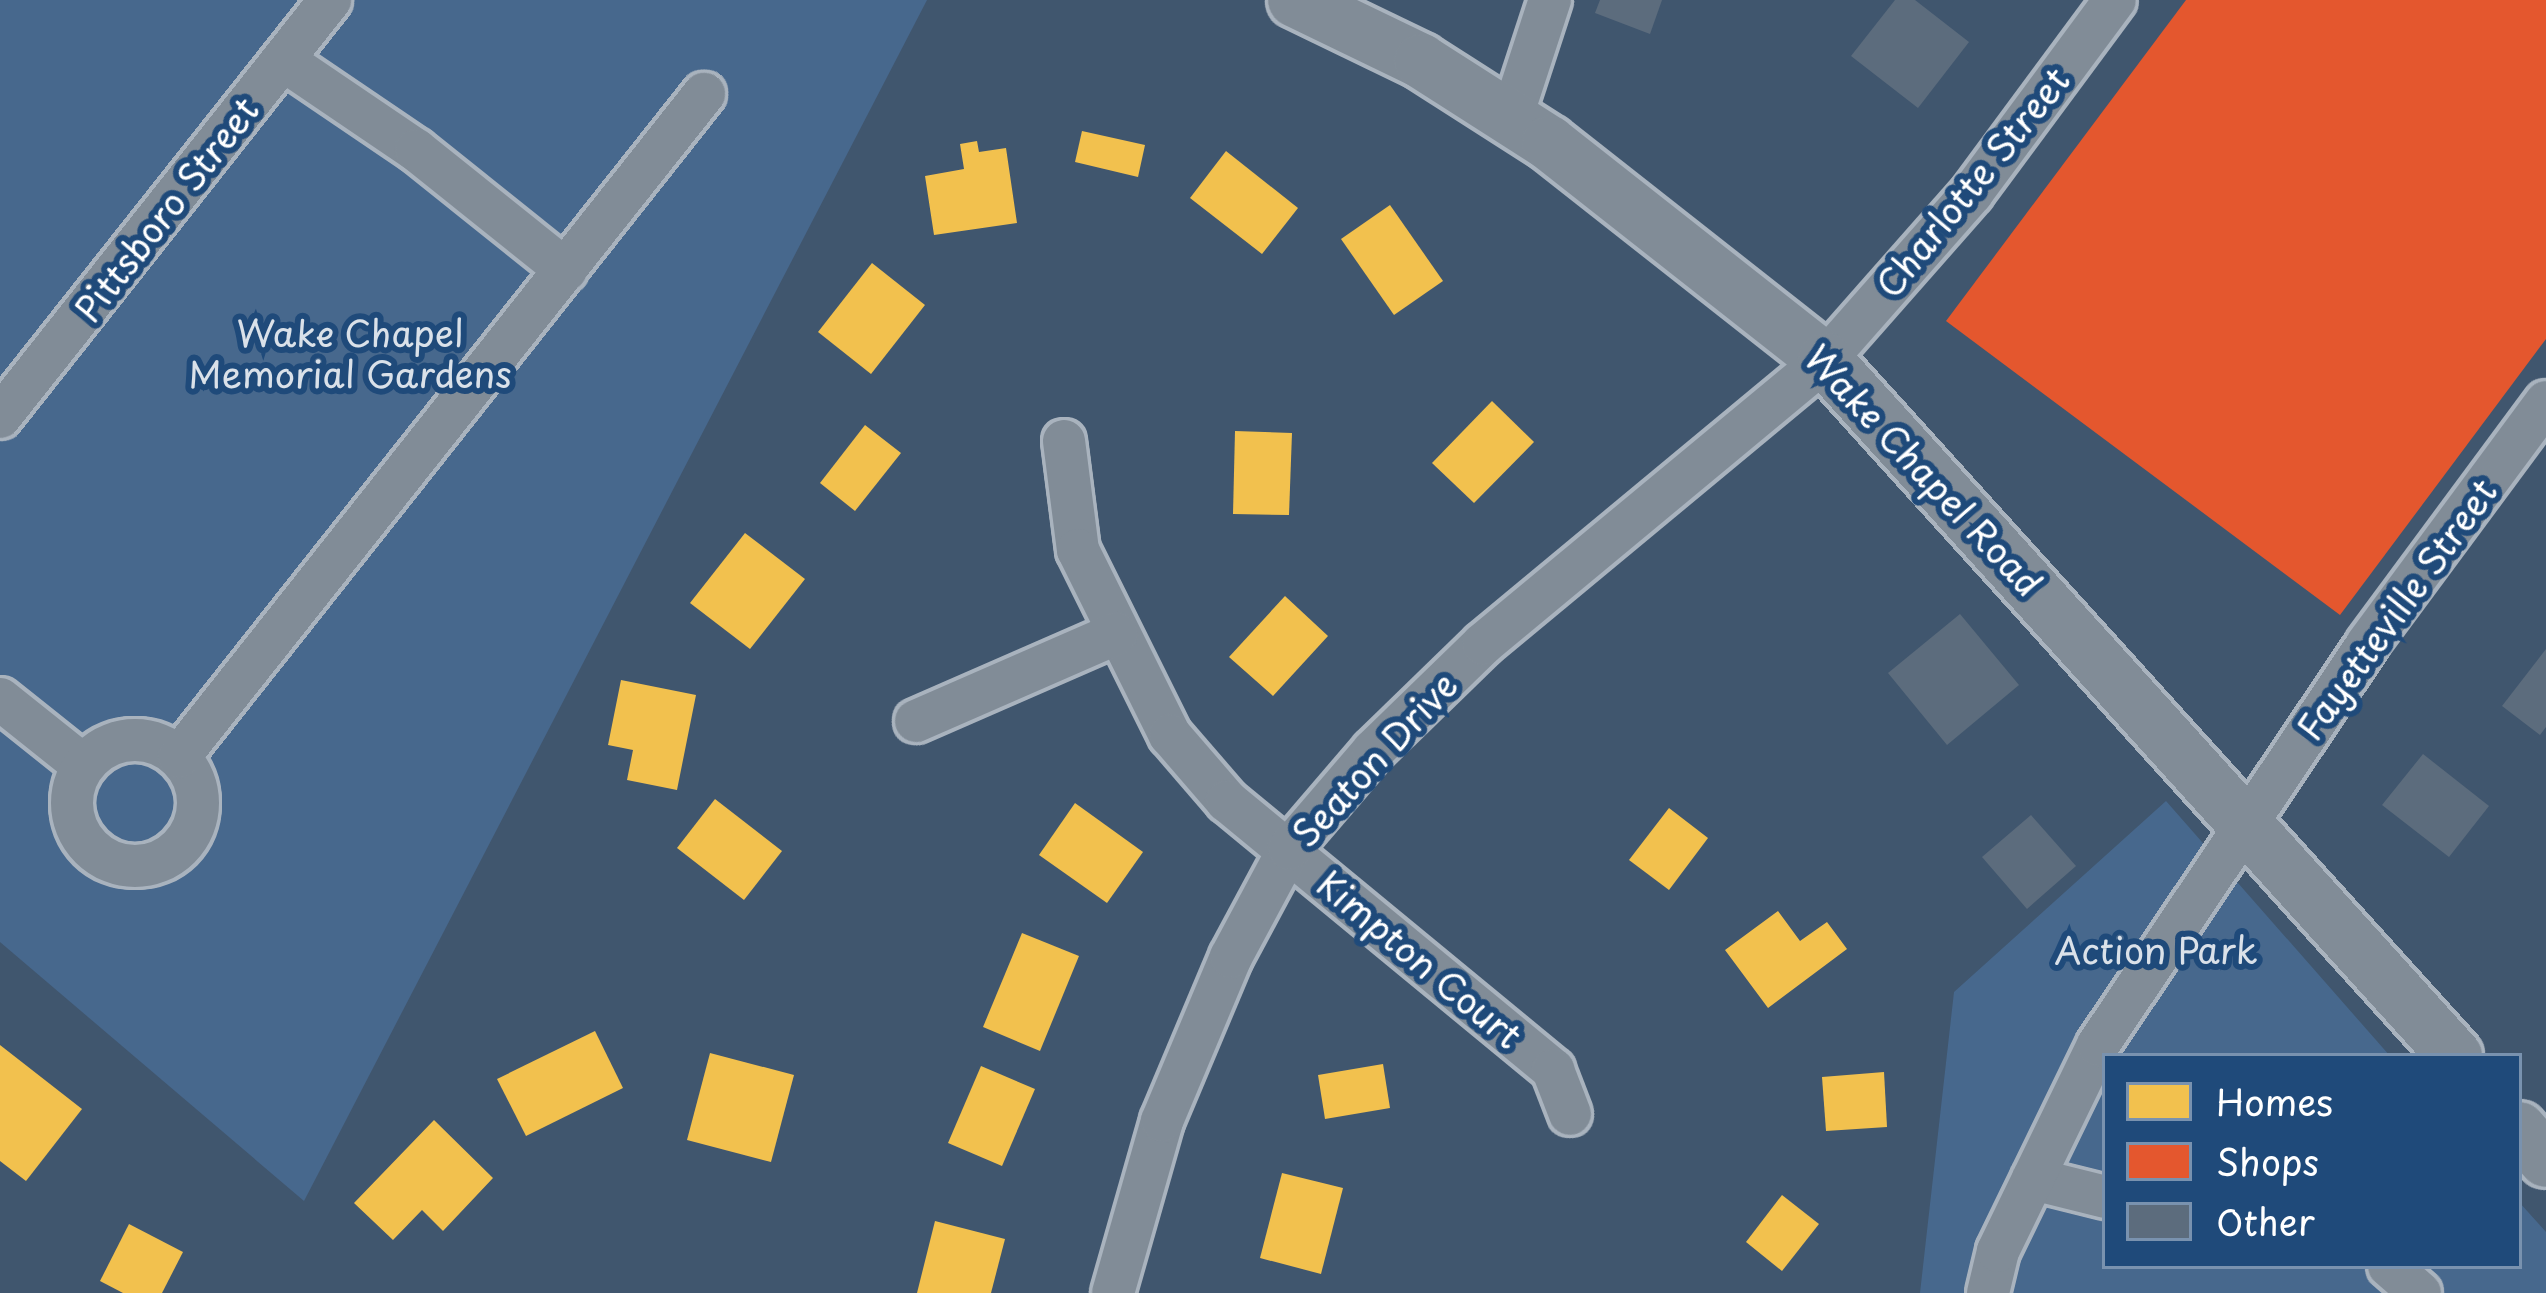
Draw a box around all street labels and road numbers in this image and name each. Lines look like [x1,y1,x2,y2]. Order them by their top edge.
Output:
street label: Charlotte Street [1867,59,2077,305]
street label: Pittsboro Street [65,88,267,330]
street label: Wake Chapel Road [1796,335,2052,605]
street label: Fayetteville Street [2286,469,2506,749]
street label: Seaton Drive [1282,663,1466,855]
street label: Kimpton Court [1309,861,1531,1057]

